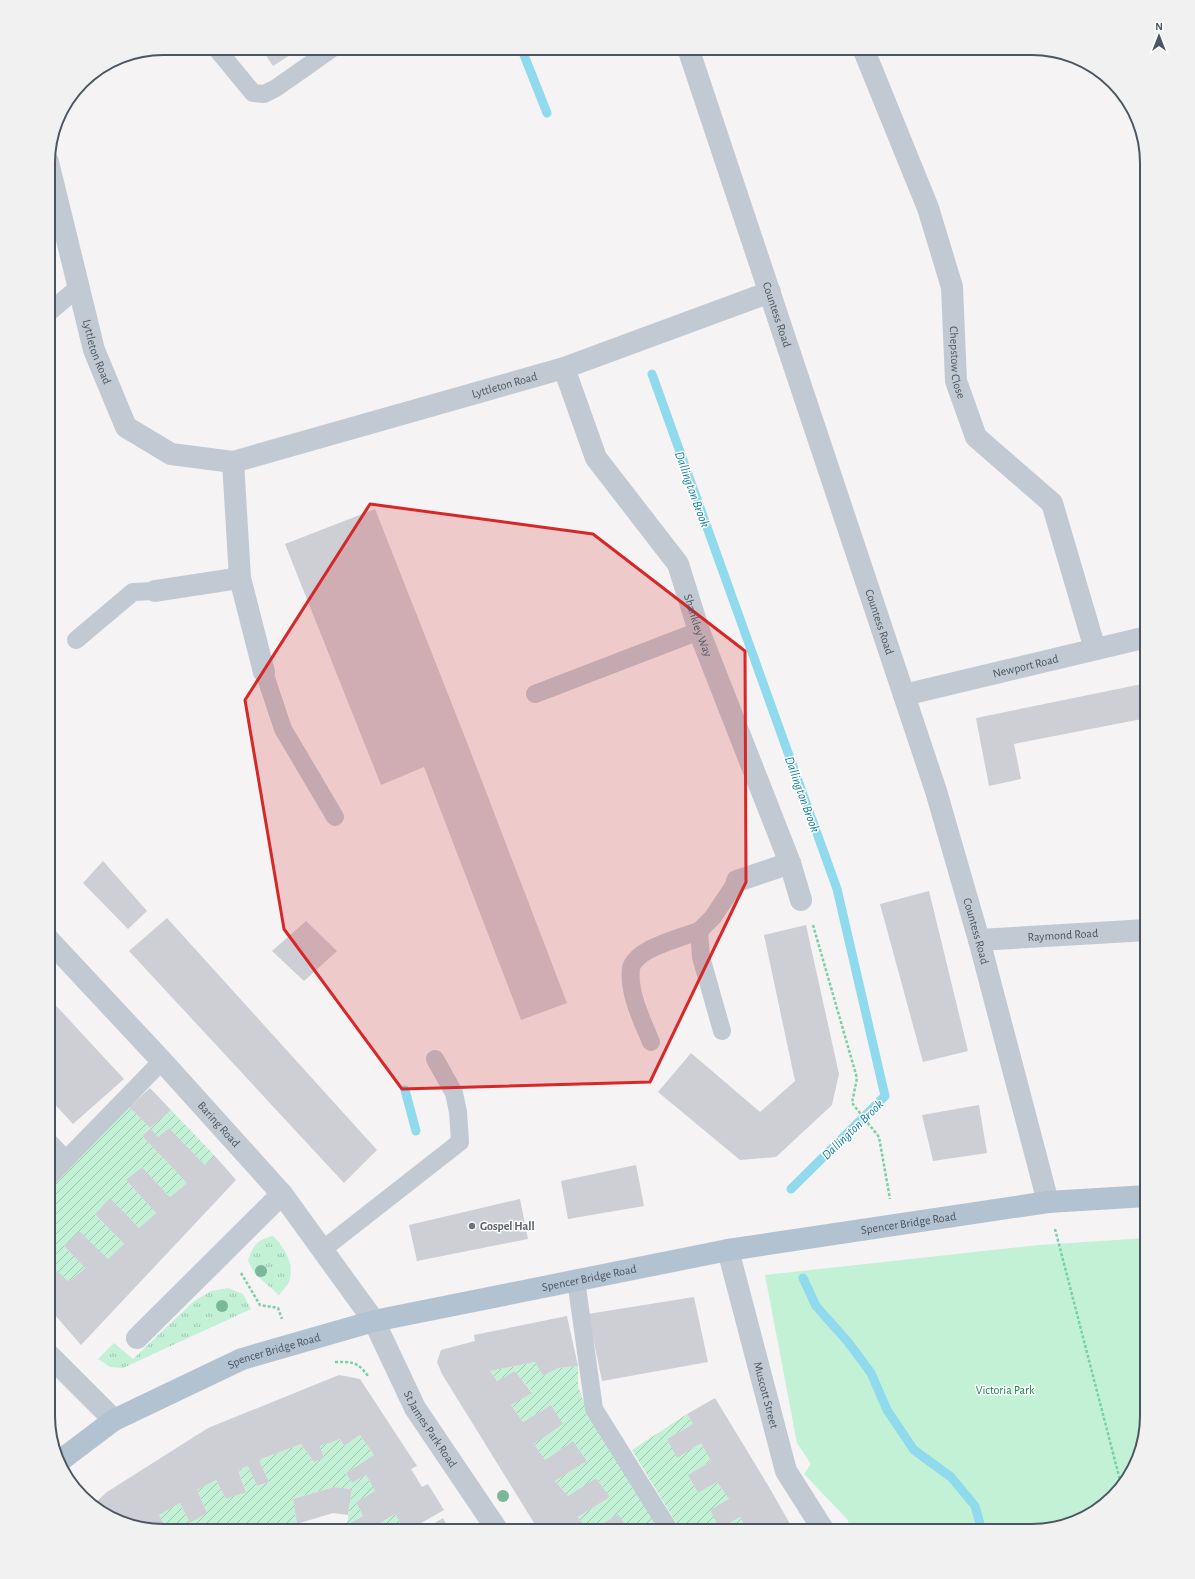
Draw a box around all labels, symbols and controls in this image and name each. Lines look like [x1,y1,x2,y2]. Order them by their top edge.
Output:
north arrow [1139,16,1179,56]
text: N [1155,21,1163,32]
street label: Countess Road [760,280,793,349]
street label: Lyttleton Road [81,318,113,386]
street label: Chepstow Close [948,326,968,400]
street label: Lyttleton Road [470,370,538,400]
water label: Dallington Brook [672,450,711,529]
street label: Countess Road [863,588,896,656]
street label: Shankley Way [682,593,714,659]
street label: Newport Road [992,652,1060,680]
water label: Dallington Brook [782,755,821,834]
street label: Countess Road [961,897,991,965]
street label: Raymond Road [1027,927,1098,943]
water label: Dallington Brook [820,1098,886,1162]
street label: Baring Road [196,1099,242,1149]
street label: Spencer Bridge Road [860,1210,957,1236]
place label: Gospel Hall [480,1220,535,1232]
marker: Gospel Hall [467,1221,477,1231]
street label: Spencer Bridge Road [541,1263,638,1293]
street label: Spencer Bridge Road [226,1331,321,1371]
street label: Muscott Street [752,1361,781,1430]
park label: Victoria Park [976,1384,1035,1396]
street label: St James Park Road [402,1389,459,1470]

